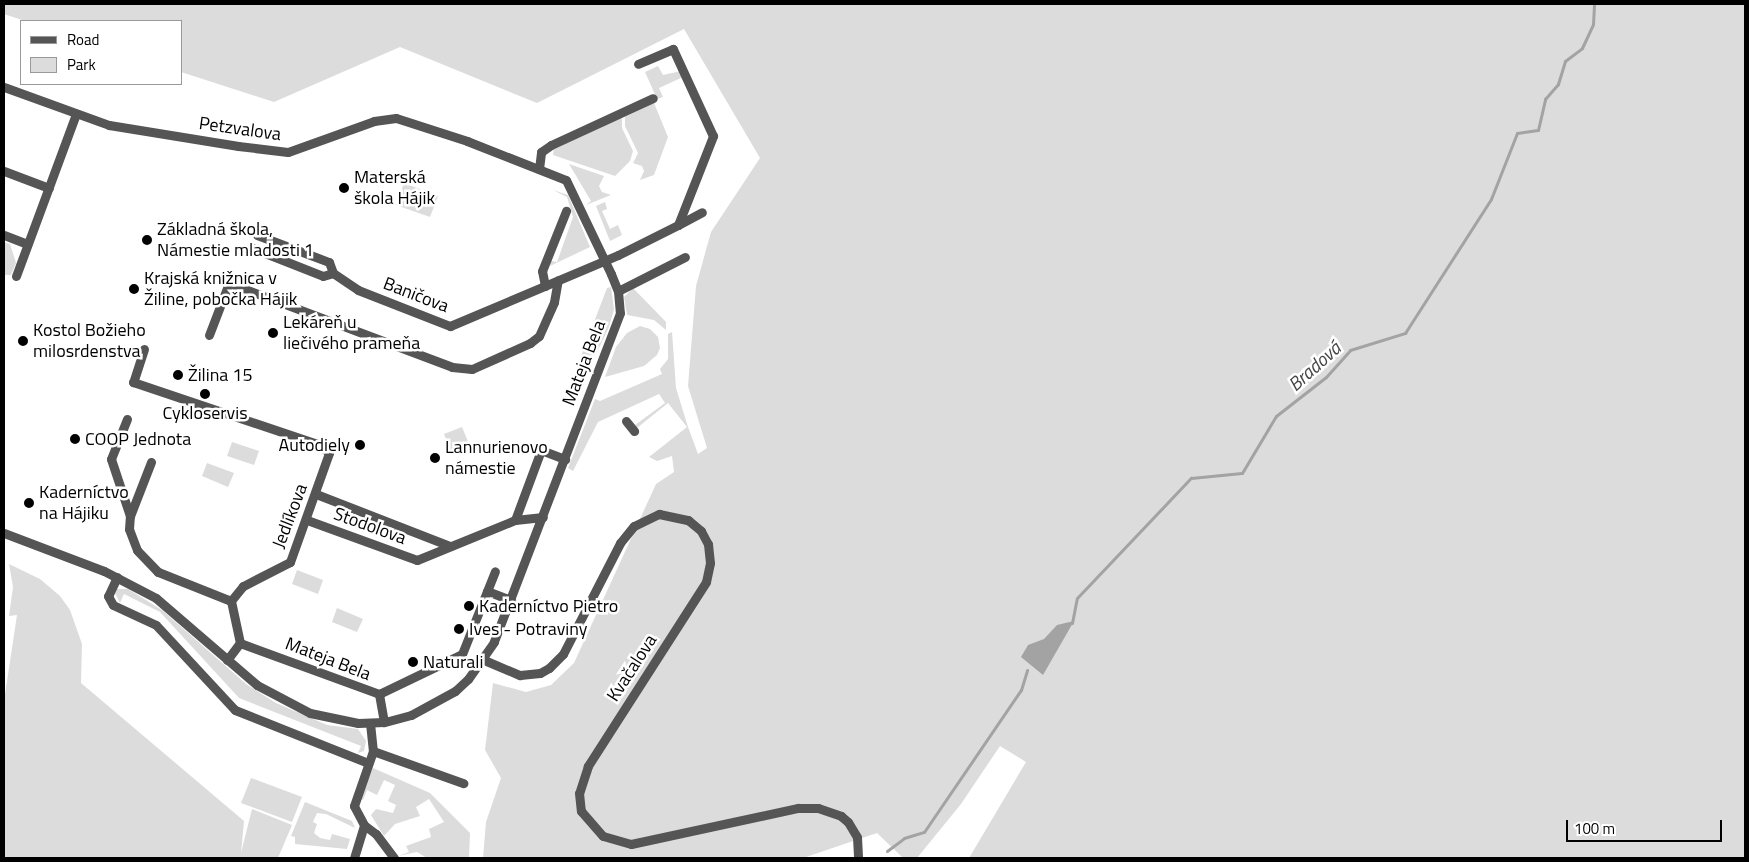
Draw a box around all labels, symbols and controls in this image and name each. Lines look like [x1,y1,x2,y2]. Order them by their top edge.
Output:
legend [20,20,182,85]
text: Road [67,28,99,51]
text: Park [67,53,96,76]
street label: Petzvalova [198,113,282,145]
place label: Materská škola Hájik [354,167,435,210]
marker: Materská škola Hájik [338,182,350,194]
place label: Základná škola, Námestie mladosti 1 [157,219,314,262]
marker: Základná škola, Námestie mladosti 1 [141,234,153,246]
place label: Krajská knižnica v Žiline, pobočka Hájik [144,268,297,310]
street label: Baničova [380,273,452,317]
marker: Krajská knižnica v Žiline, pobočka Hájik [128,283,140,295]
place label: Lekáreň u liečivého prameňa [283,312,420,354]
street label: Mateja Bela [558,317,610,409]
place label: Kostol Božieho milosrdenstva [33,320,146,362]
marker: Lekáreň u liečivého prameňa [267,327,279,339]
marker: Kostol Božieho milosrdenstva [17,335,29,347]
water label: Bradová [1283,337,1345,395]
place label: Žilina 15 [188,364,252,386]
marker: Žilina 15 [172,369,184,381]
marker: Cykloservis [199,388,211,400]
place label: Cykloservis [162,402,248,424]
place label: COOP Jednota [85,428,191,450]
marker: COOP Jednota [69,433,81,445]
place label: Autodiely [278,434,350,456]
place label: Lannurienovo námestie [445,437,548,479]
marker: Autodiely [354,439,366,451]
marker: Lannurienovo námestie [429,452,441,464]
street label: Jedlíkova [268,481,312,551]
place label: Kaderníctvo na Hájiku [39,482,129,524]
marker: Kaderníctvo na Hájiku [23,497,35,509]
street label: Stodolova [331,503,409,549]
place label: Kaderníctvo Pietro [479,595,618,617]
marker: Kaderníctvo Pietro [463,600,475,612]
place label: Ives - Potraviny [469,618,588,640]
marker: Ives - Potraviny [453,623,465,635]
street label: Kvačalova [602,631,662,705]
street label: Mateja Bela [282,633,374,685]
place label: Naturali [423,651,483,673]
marker: Naturali [407,656,419,668]
scale bar [1569,810,1725,842]
text: 100 m [1574,817,1615,840]

